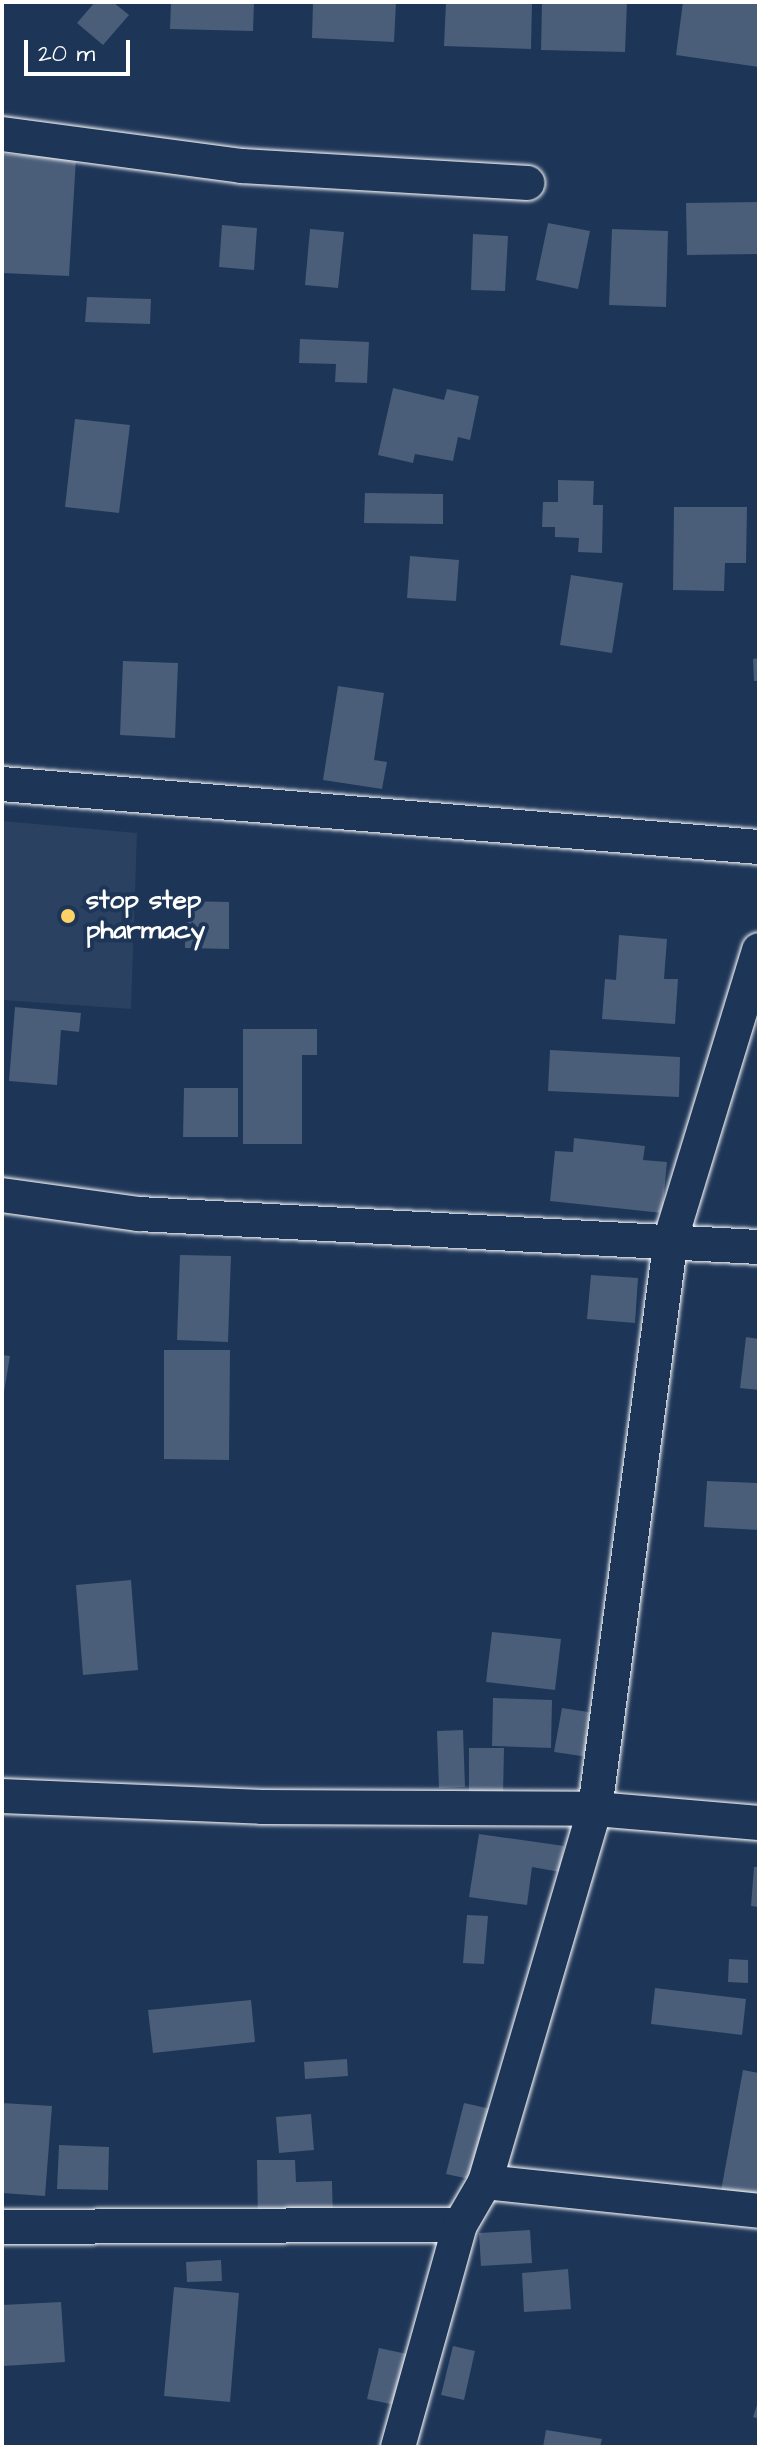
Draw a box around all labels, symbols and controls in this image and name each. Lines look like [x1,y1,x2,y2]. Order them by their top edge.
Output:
scale bar [28,24,134,74]
text: 20 m [38,37,95,71]
place label: stop step pharmacy [86,885,205,946]
marker: stop step pharmacy [57,905,79,927]

